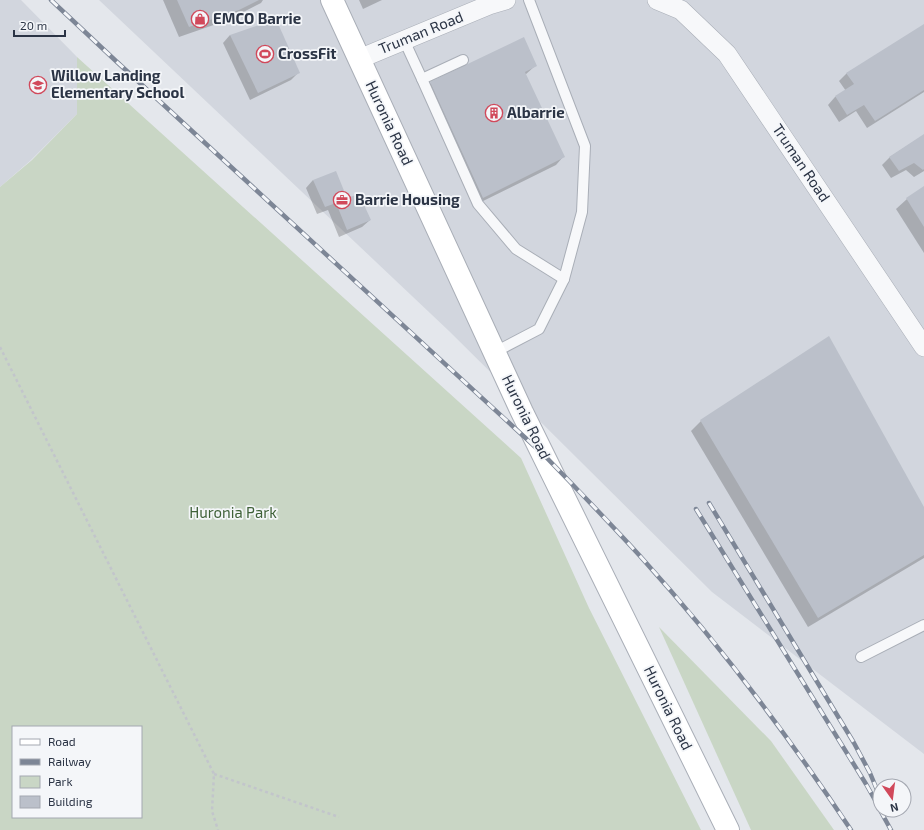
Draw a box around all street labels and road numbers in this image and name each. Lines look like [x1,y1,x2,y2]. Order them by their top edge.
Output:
street label: Truman Road [376,7,466,57]
street label: Huronia Road [362,77,417,168]
street label: Truman Road [769,120,834,205]
street label: Huronia Road [499,372,555,462]
street label: Huronia Road [641,663,697,753]

